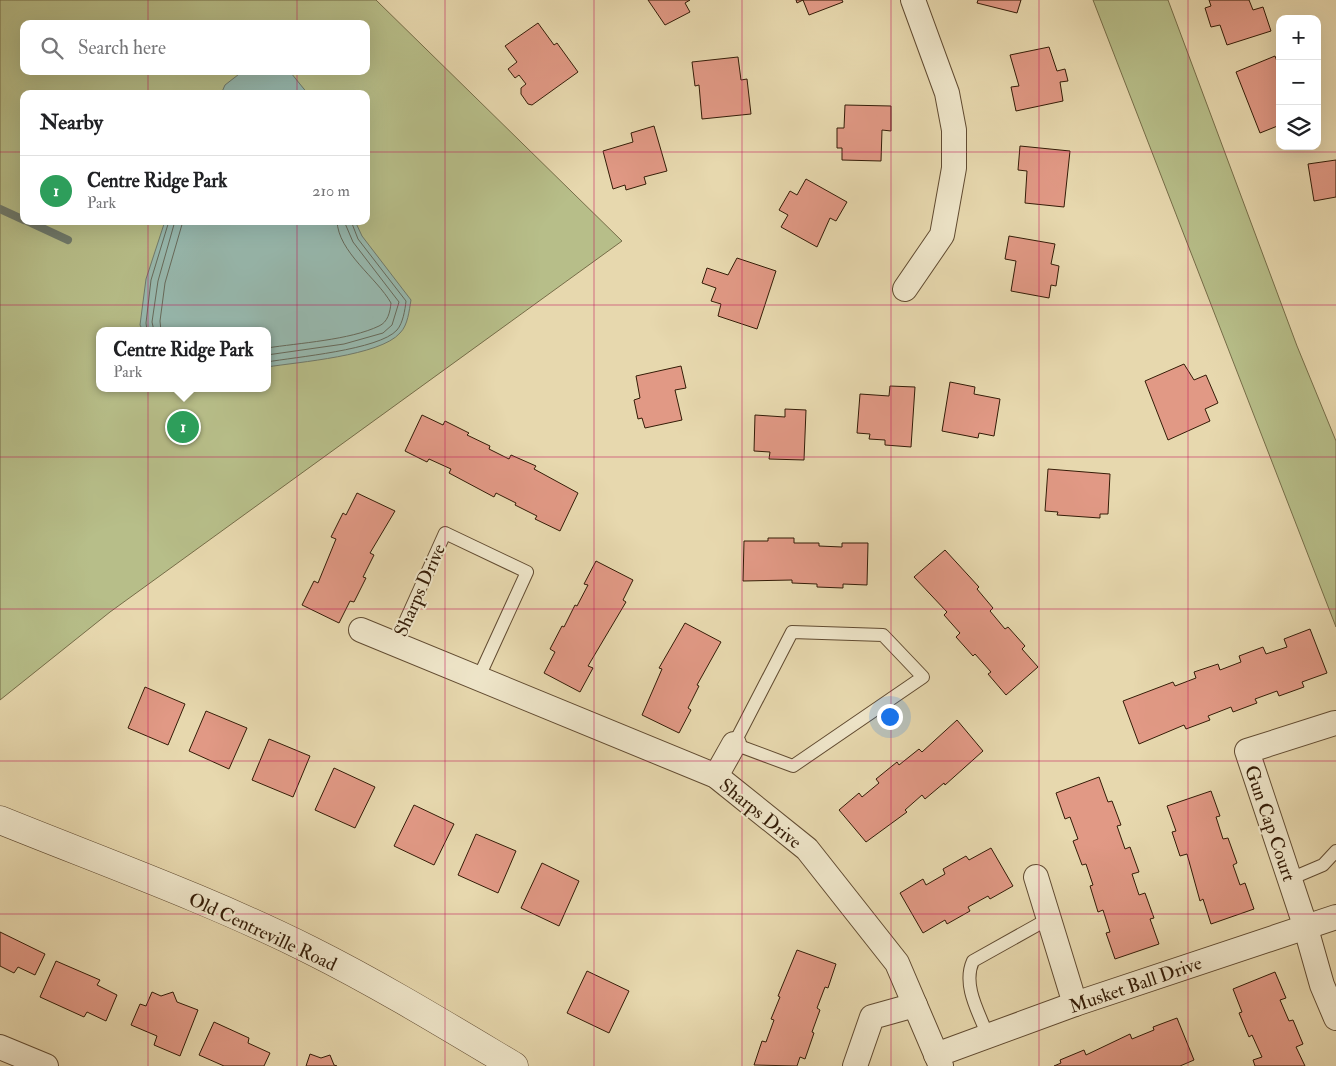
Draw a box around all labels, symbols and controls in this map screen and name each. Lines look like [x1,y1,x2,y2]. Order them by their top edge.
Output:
map controls [1276,15,1321,150]
button: + [1276,15,1321,60]
search box [20,20,370,75]
icon: search [38,34,66,62]
text: Search here [78,36,166,60]
button: − [1276,60,1321,105]
button: layers [1276,105,1321,150]
text: Nearby [40,109,103,136]
text: Centre Ridge Park [87,169,227,193]
text: 1 [53,181,59,201]
text: 210 m [312,181,350,201]
text: Park [87,193,116,213]
popup [96,327,271,392]
text: Centre Ridge Park [113,338,254,362]
text: Park [113,362,142,382]
pin: 1 [167,408,199,446]
street label: Sharps Drive [389,540,452,641]
your location [877,704,903,730]
street label: Gun Cap Court [1238,762,1301,885]
street label: Sharps Drive [714,773,806,855]
street label: Old Centreville Road [185,887,341,977]
street label: Musket Ball Drive [1066,951,1205,1019]

